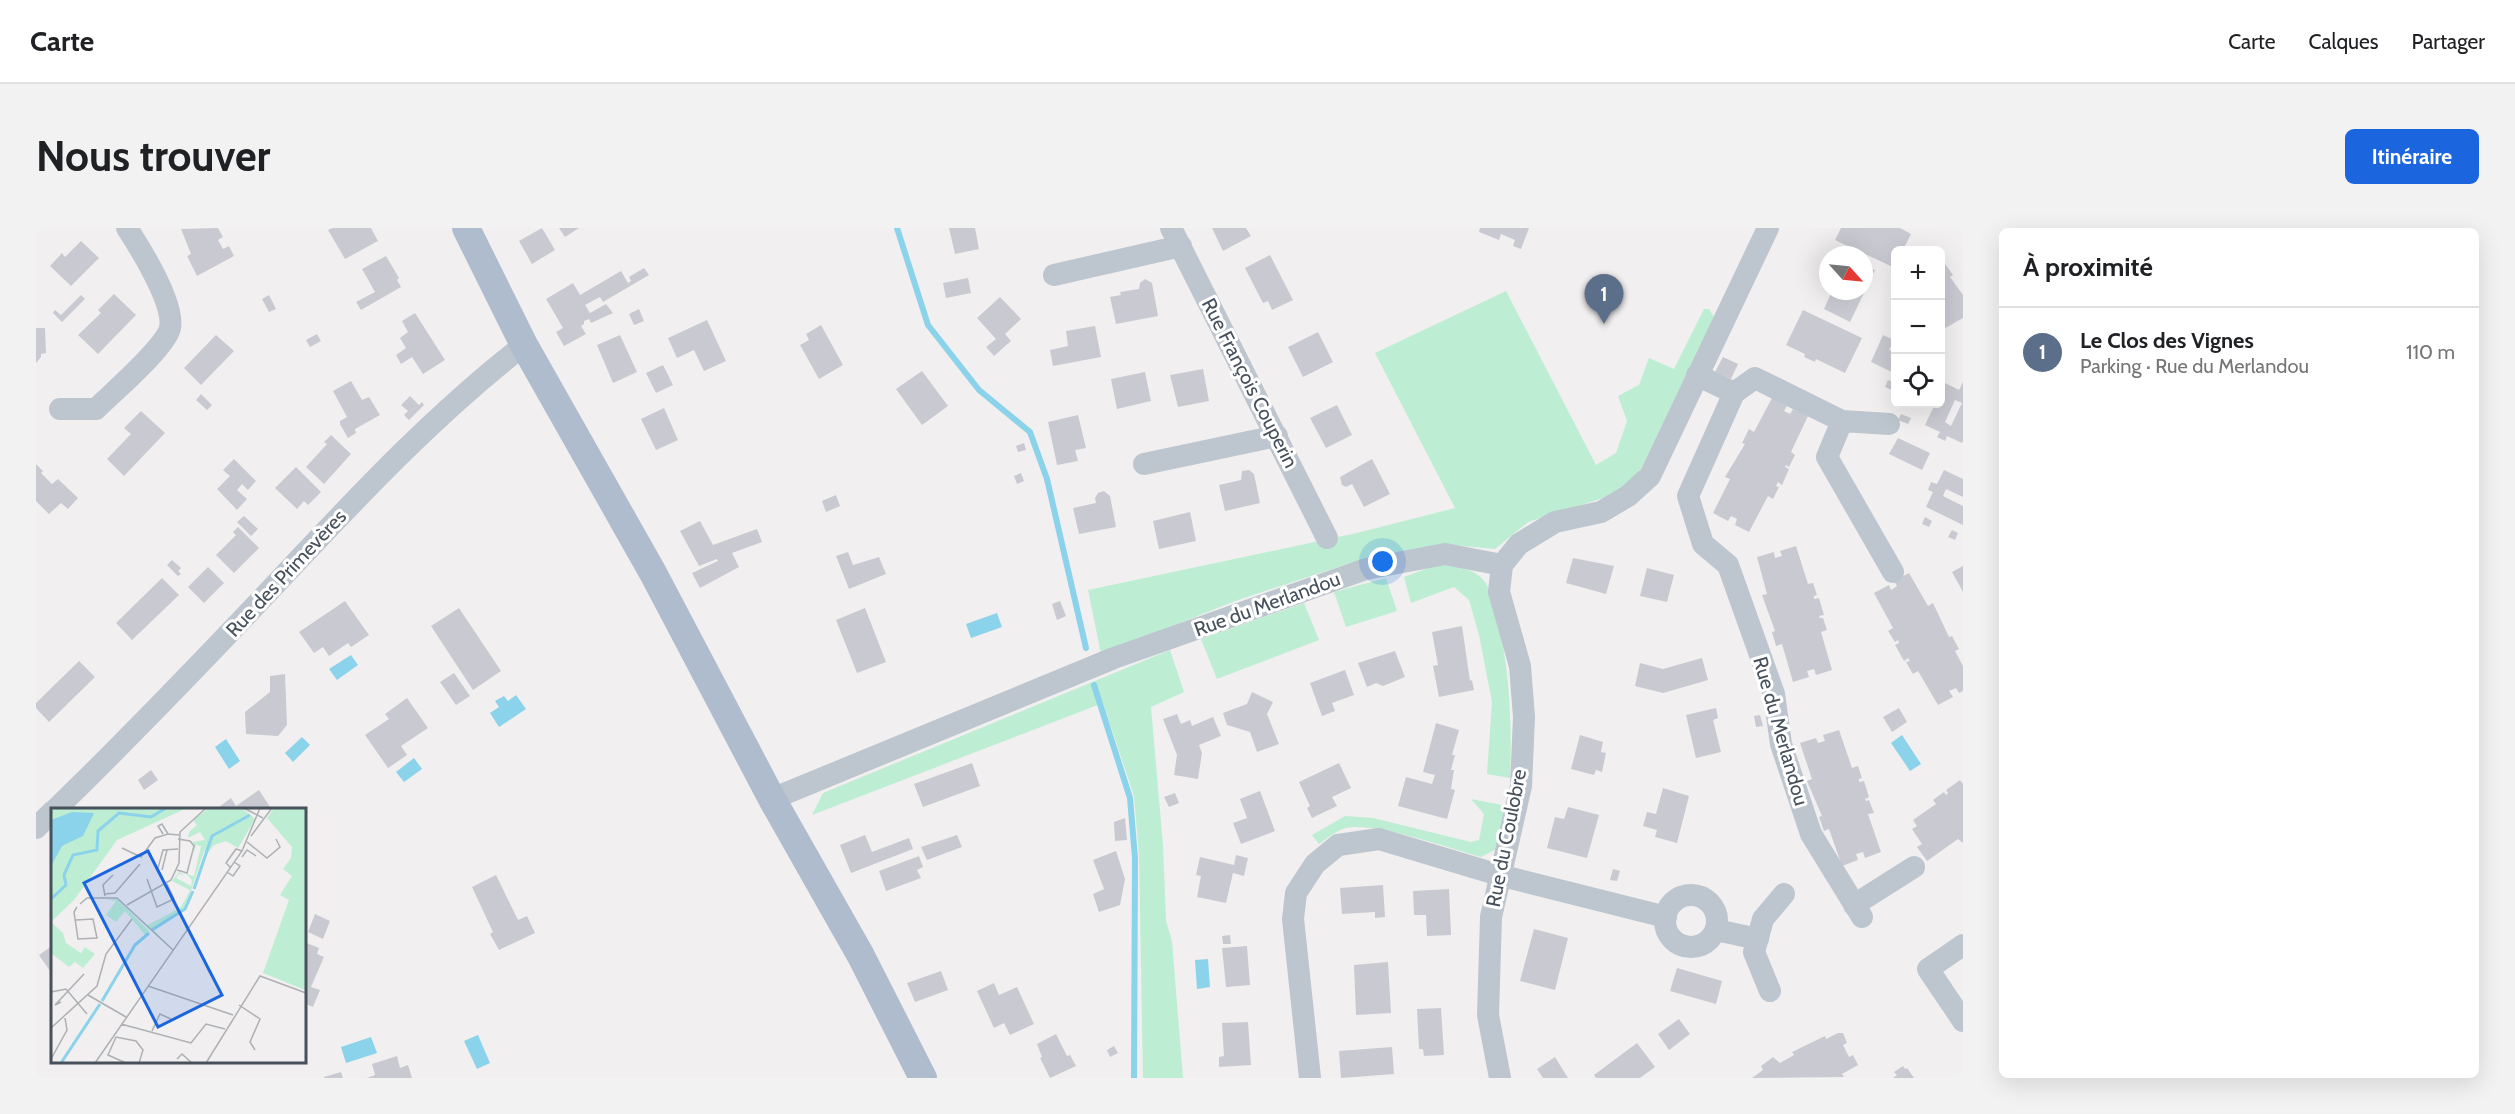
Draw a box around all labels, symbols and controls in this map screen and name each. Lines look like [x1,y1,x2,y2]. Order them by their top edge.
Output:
text: Carte [30,24,94,58]
text: Carte [2228,29,2276,54]
text: Calques [2309,29,2379,54]
text: Partager [2412,29,2485,54]
button: Itinéraire [2345,129,2479,184]
text: Nous trouver [36,130,270,182]
north arrow [1819,246,1873,300]
map controls [1891,246,1945,408]
button: + [1891,246,1945,300]
text: À proximité [2023,251,2153,283]
pin: 1 [1584,274,1624,324]
street label: Rue François Couperin [1197,294,1303,472]
button: − [1891,300,1945,354]
text: Le Clos des Vignes [2080,327,2254,354]
text: 1 [2039,340,2046,364]
text: 110 m [2406,340,2455,364]
button: locate [1891,354,1945,408]
text: Parking · Rue du Merlandou [2080,354,2309,378]
street label: Rue des Primevères [221,504,351,642]
your location [1368,547,1397,576]
street label: Rue du Merlandou [1191,566,1343,642]
street label: Rue du Merlandou [1748,654,1814,808]
street label: Rue du Coulobre [1481,767,1531,909]
inset map [51,808,306,1063]

